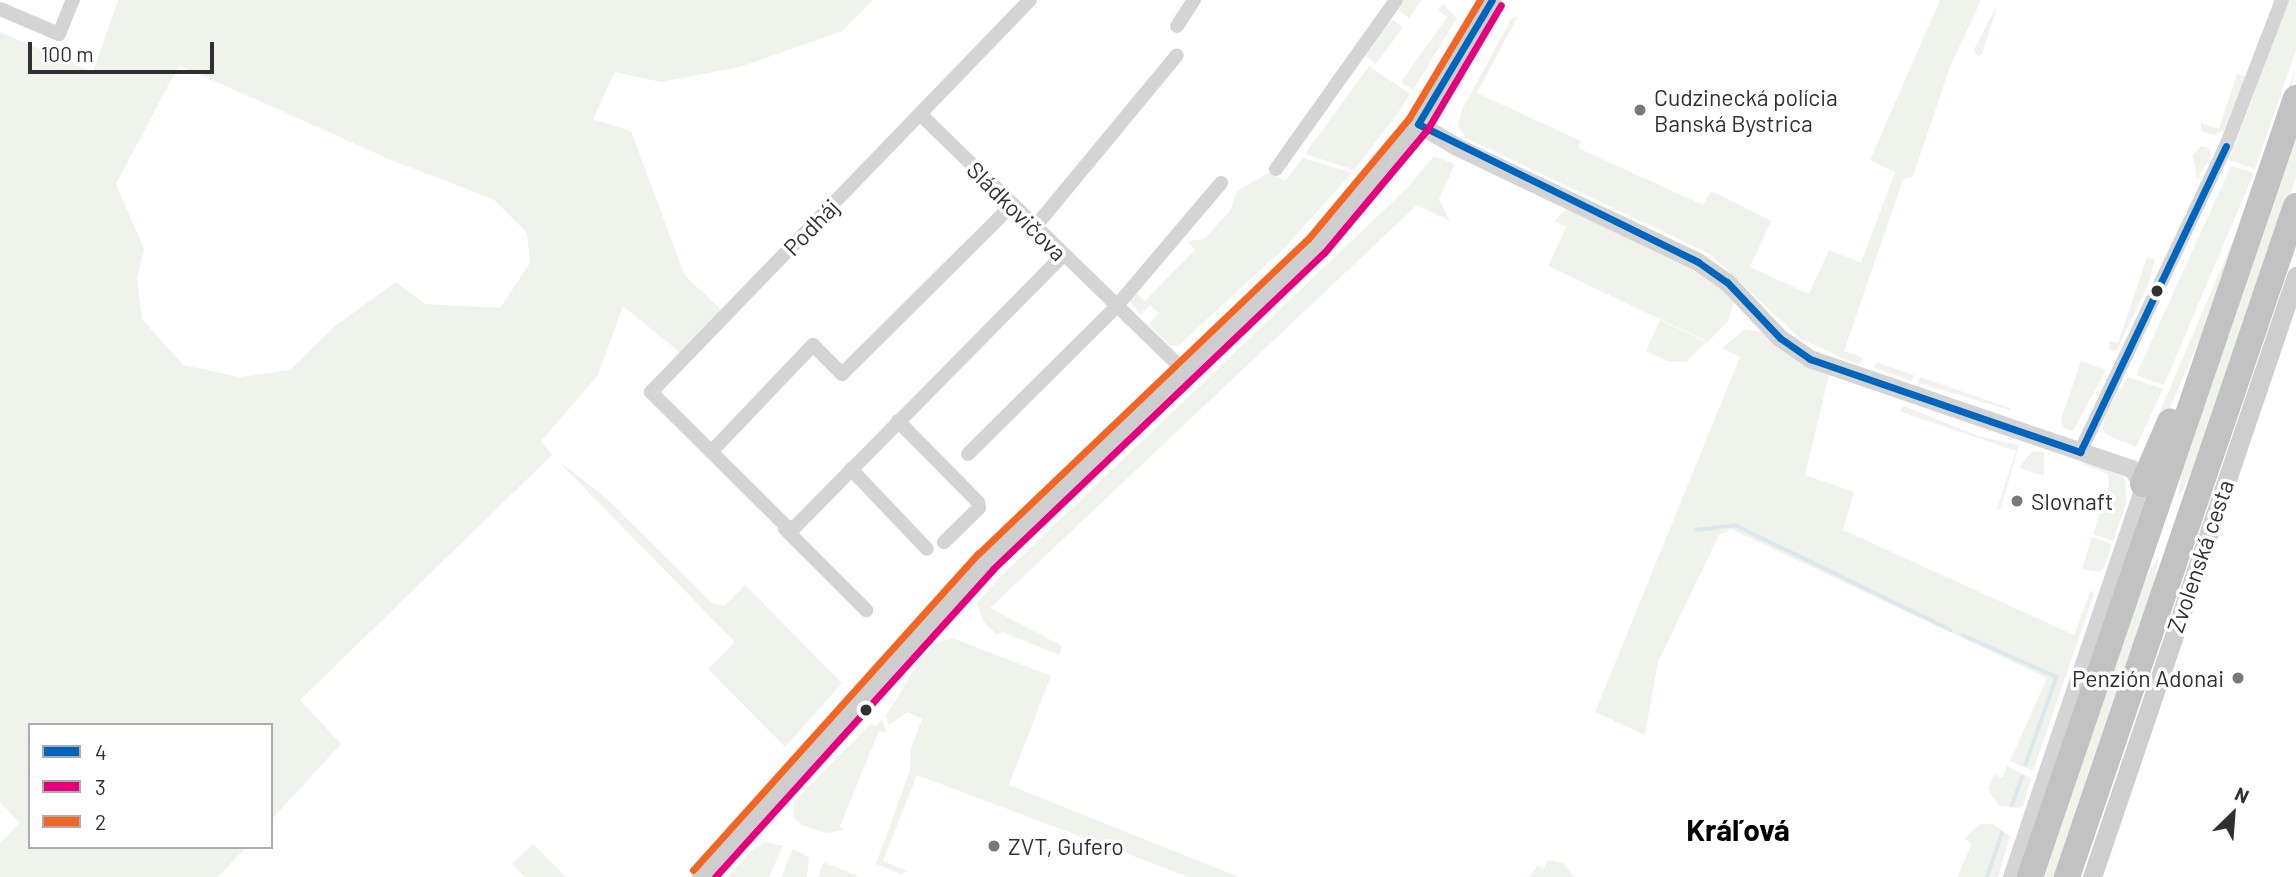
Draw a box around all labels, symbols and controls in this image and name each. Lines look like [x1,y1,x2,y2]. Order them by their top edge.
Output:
scale bar [32,28,217,72]
text: 100 m [41,41,94,66]
place label: Cudzinecká polícia Banská Bystrica [1654,83,1838,137]
marker: Cudzinecká polícia Banská Bystrica [1632,102,1648,118]
street label: Sládkovičova [962,156,1072,266]
street label: Podháj [777,193,845,261]
unlabelled marker [2150,284,2164,298]
street label: Zvolenská cesta [2161,476,2239,636]
place label: Slovnaft [2031,487,2113,515]
marker: Slovnaft [2009,493,2025,509]
place label: Penzión Adonai [2072,664,2224,692]
marker: Penzión Adonai [2230,670,2246,686]
unlabelled marker [859,703,873,717]
legend [28,723,273,849]
text: 4 [95,739,107,764]
text: 3 [95,774,106,799]
north arrow [2198,779,2268,849]
text: N [2231,781,2253,808]
text: 2 [95,809,106,834]
district label: Kráľová [1686,811,1790,847]
place label: ZVT, Gufero [1008,832,1124,860]
marker: ZVT, Gufero [986,838,1002,854]

